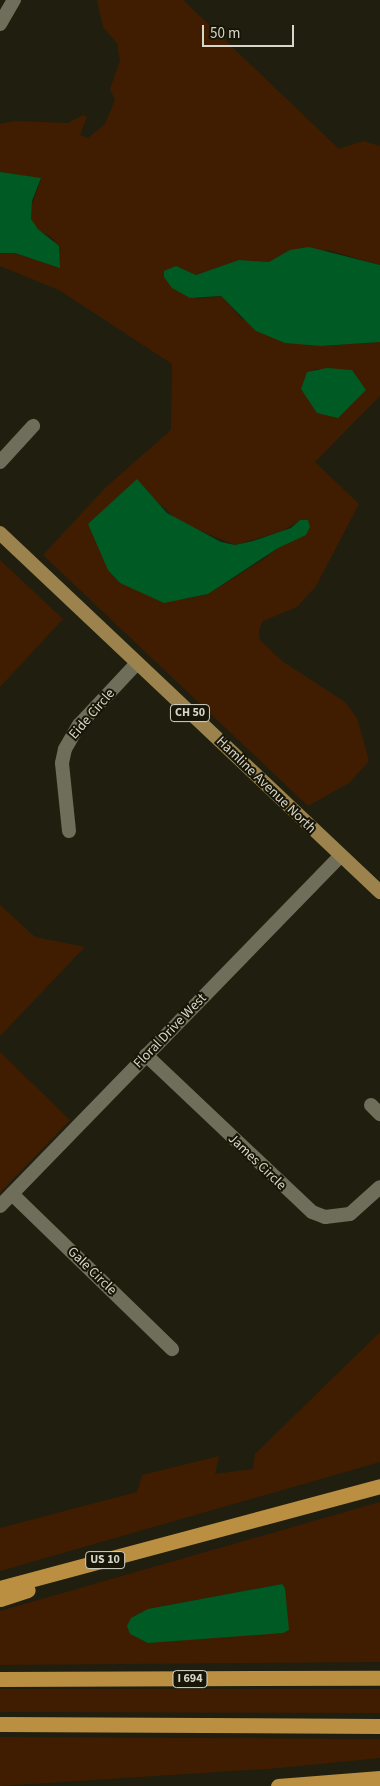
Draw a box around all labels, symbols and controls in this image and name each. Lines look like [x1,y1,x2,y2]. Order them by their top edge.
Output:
scale bar [205,15,298,47]
text: 50 m [210,23,240,44]
street label: Eide Circle [66,685,118,743]
road number: CH 50 [169,704,211,722]
street label: Hamline Avenue North [213,733,319,837]
street label: Floral Drive West [130,990,210,1072]
street label: James Circle [225,1130,289,1194]
street label: Gale Circle [64,1243,120,1299]
road number: US 10 [85,1550,125,1570]
road number: I 694 [171,1670,209,1688]

